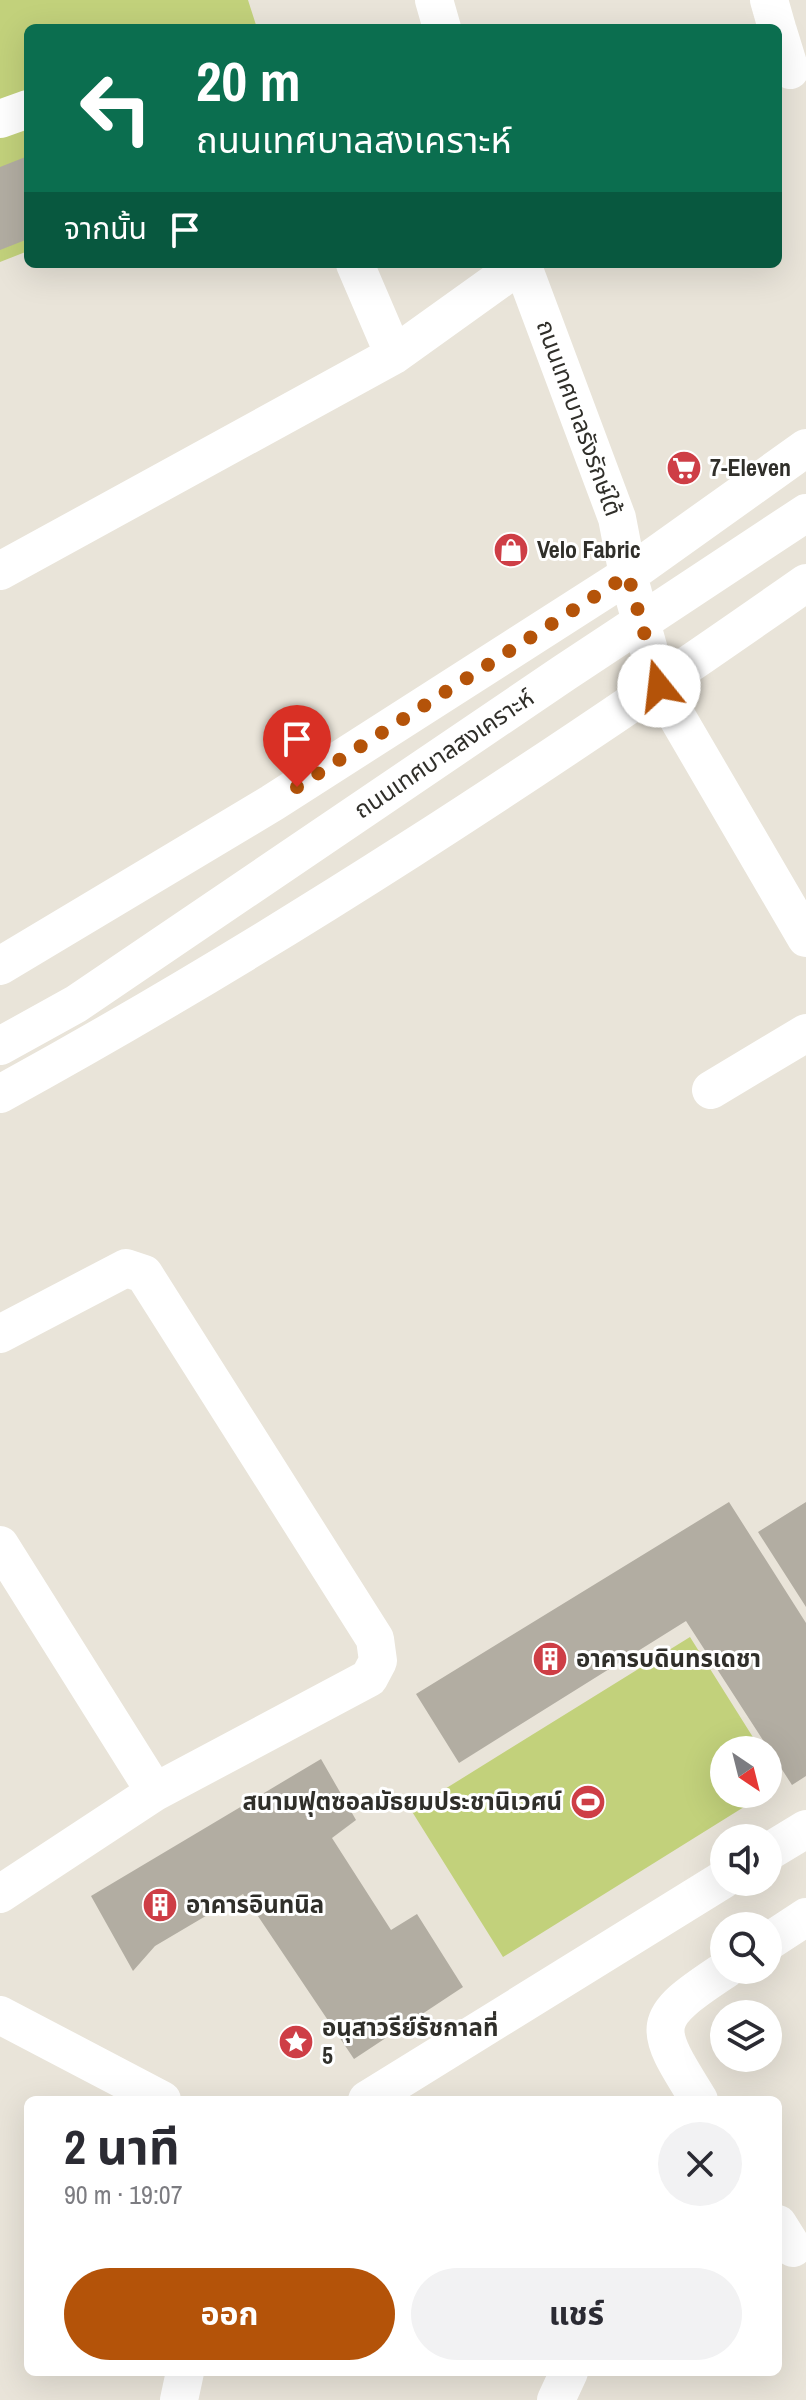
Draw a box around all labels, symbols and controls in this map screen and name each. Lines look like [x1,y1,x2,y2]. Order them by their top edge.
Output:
text: 20 m [196,43,301,118]
icon: left [64,56,168,160]
text: ถนนเทศบาลสงเคราะห์ [196,116,512,164]
text: จากนั้น [64,208,147,248]
icon: arrive [163,208,207,252]
street label: ถนนเทศบาลรังรักษ์ใต้ [530,315,630,520]
supermarket icon: 7-Eleven [665,449,703,487]
place label: 7-Eleven [710,451,791,483]
shop icon: Velo Fabric [492,531,530,569]
place label: Velo Fabric [537,533,641,565]
position arrow [617,644,701,728]
street label: ถนนเทศบาลสงเคราะห์ [347,681,540,825]
pin [263,705,331,787]
icon: arrive [275,717,319,761]
building icon: อาคารบดินทรเดชา [531,1640,569,1678]
place label: อาคารบดินทรเดชา [576,1642,761,1674]
north arrow [710,1736,782,1808]
map controls [710,1736,782,2072]
sports icon: สนามฟุตซอลมัธยมประชานิเวศน์ [569,1783,607,1821]
place label: สนามฟุตซอลมัธยมประชานิเวศน์ [242,1785,562,1817]
button: sound [710,1824,782,1896]
building icon: อาคารอินทนิล [141,1886,179,1924]
place label: อาคารอินทนิล [186,1888,324,1920]
button: search [710,1912,782,1984]
button: layers [710,2000,782,2072]
place label: อนุสาวรีย์รัชกาลที่ 5 [322,2011,498,2071]
place icon: อนุสาวรีย์รัชกาลที่ 5 [277,2023,315,2061]
text: 2 นาที [64,2114,180,2179]
button: close [658,2122,742,2206]
text: 90 m · 19:07 [64,2177,183,2212]
button: ออก [64,2268,395,2360]
button: แชร์ [411,2268,742,2360]

